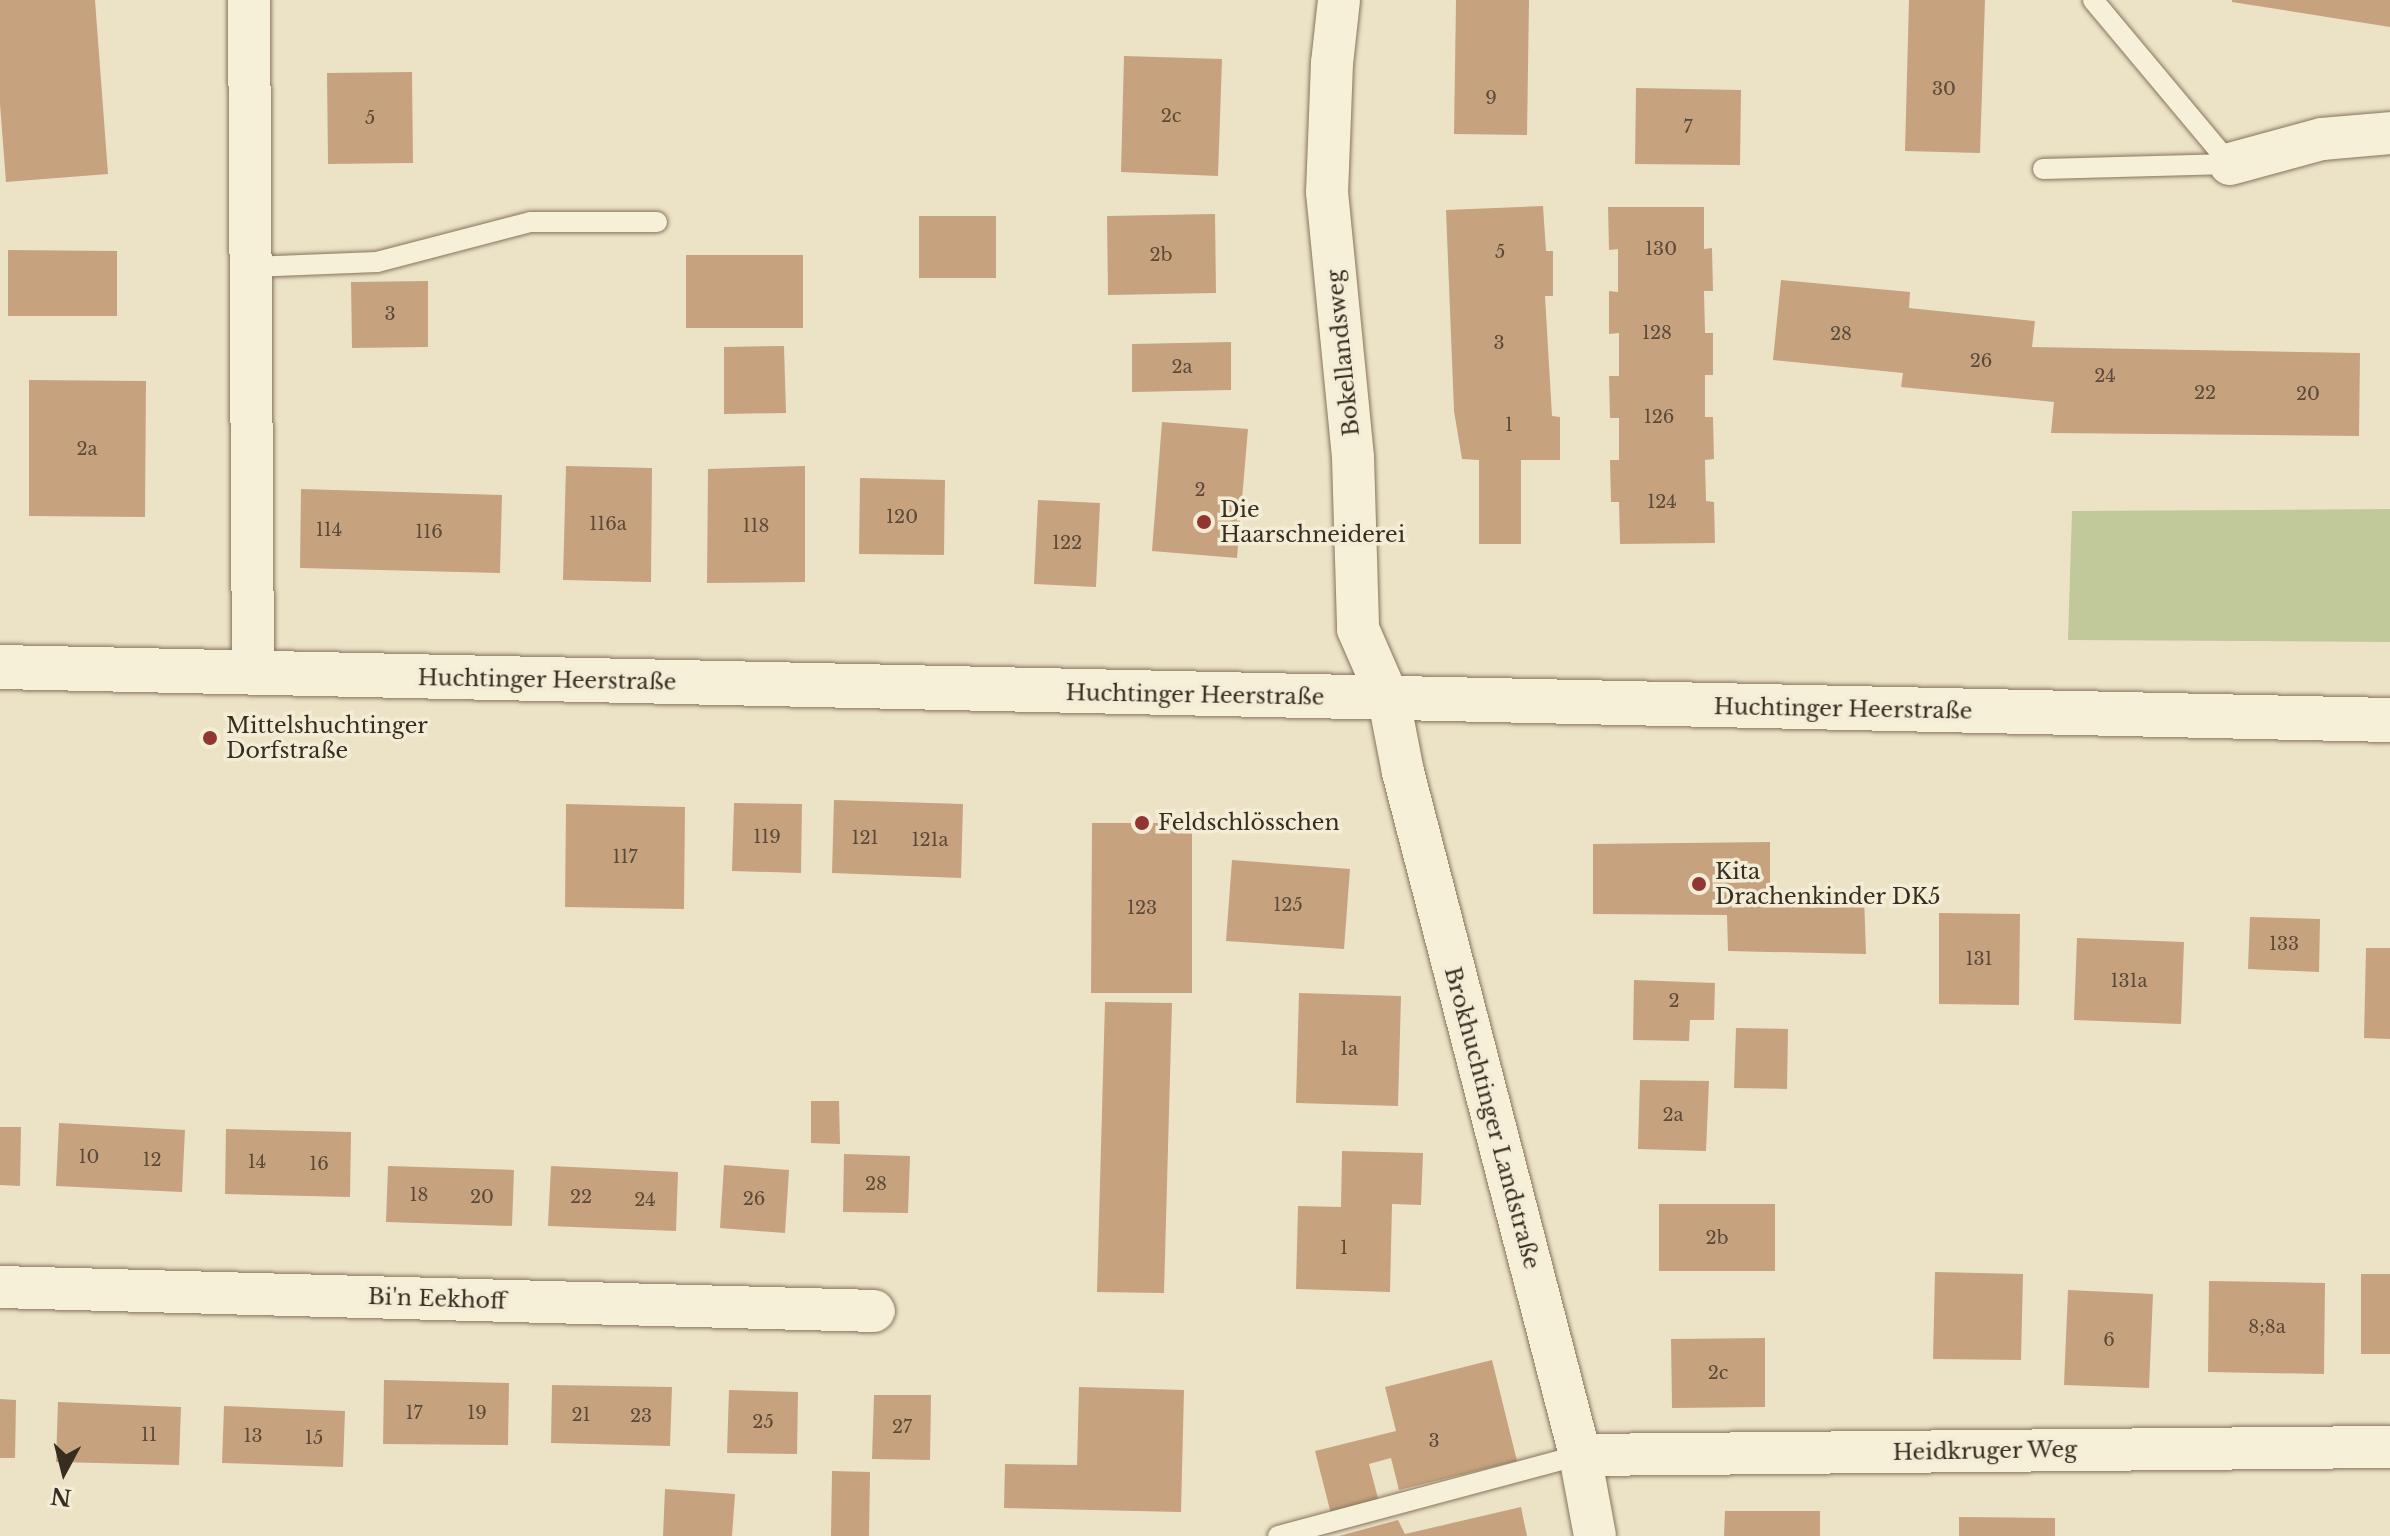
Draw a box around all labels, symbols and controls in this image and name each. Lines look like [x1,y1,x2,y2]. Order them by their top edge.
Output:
house number: 30 [1932,78,1956,100]
house number: 9 [1485,87,1497,109]
house number: 2c [1161,105,1181,127]
house number: 5 [365,107,375,129]
house number: 7 [1683,116,1693,138]
house number: 130 [1645,238,1677,260]
house number: 5 [1495,241,1505,263]
house number: 2b [1150,244,1172,266]
street label: Bokellandsweg [1321,269,1365,437]
house number: 3 [384,303,396,325]
house number: 128 [1642,322,1672,344]
house number: 28 [1830,323,1852,345]
house number: 3 [1493,332,1505,354]
house number: 26 [1970,350,1992,372]
house number: 2a [1171,356,1193,378]
house number: 24 [2094,365,2116,387]
house number: 22 [2194,382,2216,404]
house number: 20 [2296,383,2320,405]
house number: 126 [1644,406,1674,428]
house number: 1 [1505,414,1513,436]
house number: 2a [76,438,98,460]
house number: 2 [1194,479,1206,501]
house number: 124 [1647,491,1677,513]
place label: Die Haarschneiderei [1220,496,1405,548]
house number: 120 [886,506,918,528]
house number: 116a [589,513,627,535]
marker: Die Haarschneiderei [1195,513,1213,531]
house number: 118 [743,515,769,537]
house number: 114 [316,519,342,541]
house number: 116 [415,521,443,543]
house number: 122 [1052,532,1082,554]
street label: Huchtinger Heerstraße [417,665,677,695]
street label: Huchtinger Heerstraße [1065,680,1325,710]
street label: Huchtinger Heerstraße [1713,694,1973,724]
place label: Mittelshuchtinger Dorfstraße [226,712,428,764]
marker: Mittelshuchtinger Dorfstraße [201,729,219,747]
place label: Feldschlösschen [1158,810,1340,836]
marker: Feldschlösschen [1133,814,1151,832]
house number: 119 [753,826,781,848]
house number: 121 [851,827,879,849]
house number: 121a [911,829,949,851]
house number: 117 [612,846,638,868]
place label: Kita Drachenkinder DK5 [1715,858,1941,910]
marker: Kita Drachenkinder DK5 [1690,875,1708,893]
house number: 125 [1273,894,1303,916]
house number: 123 [1127,897,1157,919]
house number: 133 [2269,933,2299,955]
house number: 131 [1965,948,1993,970]
street label: Brokhuchtinger Landstraße [1439,964,1545,1272]
house number: 131a [2110,970,2148,992]
house number: 2 [1668,990,1680,1012]
house number: 1a [1340,1038,1358,1060]
house number: 2a [1662,1104,1684,1126]
house number: 10 [79,1146,99,1168]
house number: 12 [142,1149,162,1171]
house number: 14 [248,1151,266,1173]
house number: 16 [309,1153,329,1175]
house number: 28 [865,1173,887,1195]
house number: 18 [410,1184,428,1206]
house number: 20 [470,1186,494,1208]
house number: 22 [570,1186,592,1208]
house number: 26 [743,1188,765,1210]
house number: 24 [634,1189,656,1211]
house number: 2b [1706,1227,1728,1249]
house number: 1 [1340,1237,1348,1259]
street label: Bi'n Eekhoff [367,1283,507,1315]
house number: 8;8a [2248,1316,2286,1338]
house number: 6 [2103,1329,2115,1351]
house number: 2c [1708,1362,1728,1384]
house number: 17 [405,1402,423,1424]
house number: 19 [467,1402,487,1424]
house number: 21 [571,1404,591,1426]
house number: 23 [630,1405,652,1427]
house number: 25 [752,1411,774,1433]
house number: 27 [892,1416,912,1438]
house number: 11 [141,1424,157,1446]
house number: 13 [243,1425,263,1447]
house number: 15 [305,1427,323,1449]
house number: 3 [1428,1430,1440,1452]
north arrow [24,1432,104,1512]
street label: Heidkruger Weg [1892,1436,2078,1466]
text: N [49,1482,73,1511]

